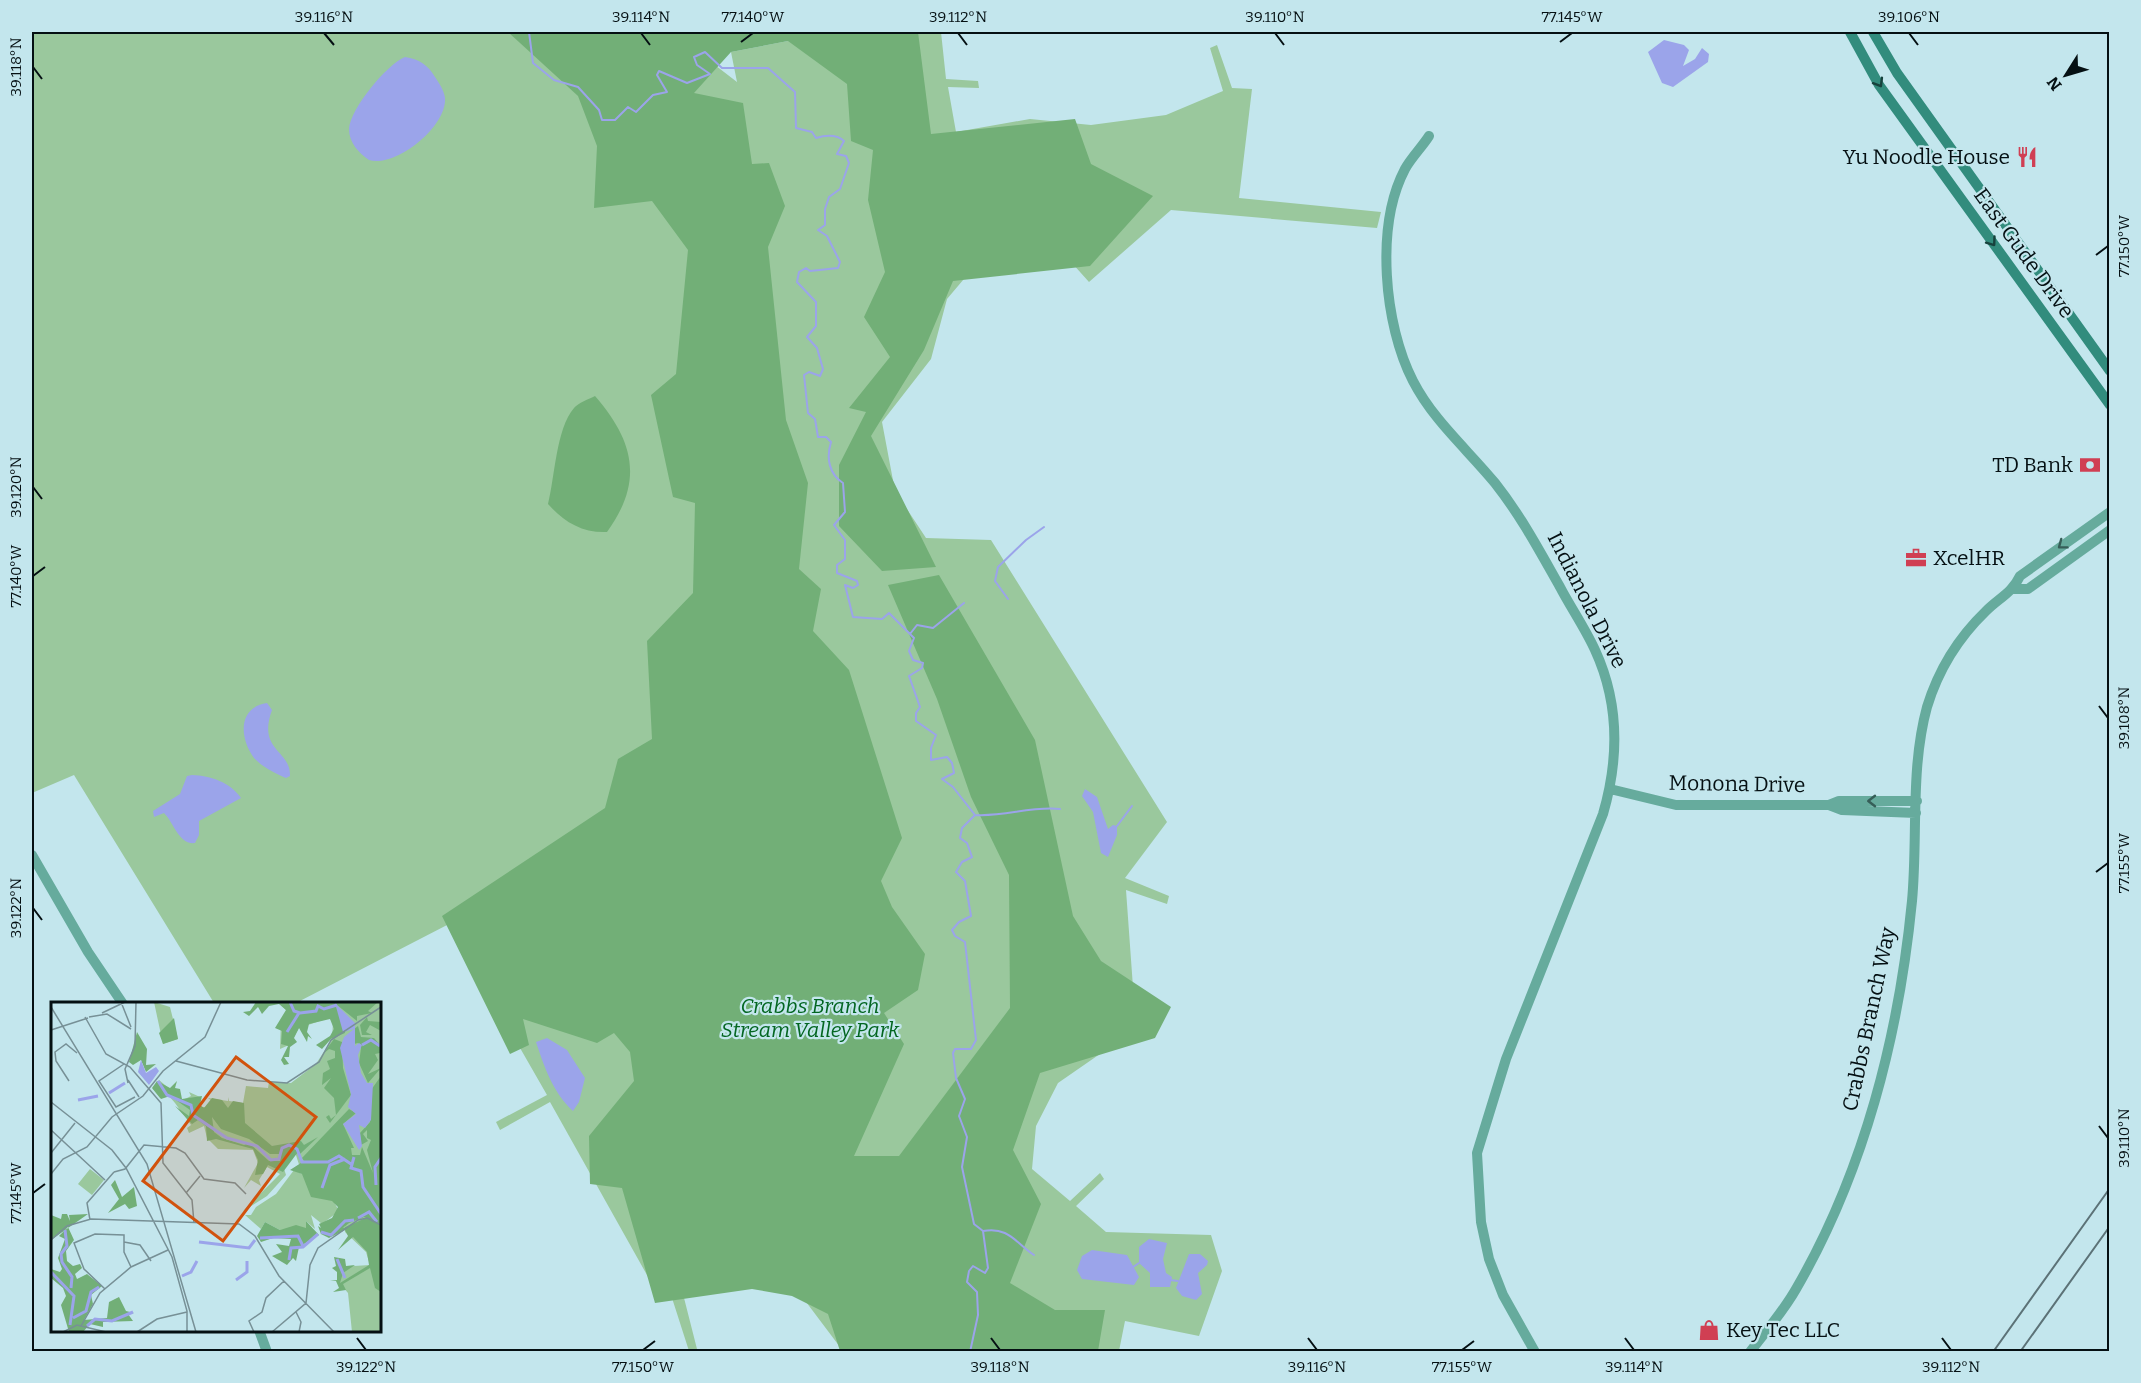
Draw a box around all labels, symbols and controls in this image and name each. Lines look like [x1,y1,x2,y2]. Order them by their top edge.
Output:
text: 39.116°N [295,8,353,26]
text: 39.114°N [612,8,670,26]
text: 77.140°W [722,8,785,26]
text: 39.112°N [929,8,987,26]
text: 39.110°N [1245,8,1305,26]
text: 77.145°W [1541,8,1603,26]
text: 39.106°N [1878,8,1940,26]
text: 39.118°N [7,37,25,97]
north arrow [2036,45,2096,105]
text: N [2043,73,2066,94]
one-way arrow [1871,77,1883,87]
place label: Yu Noodle House [1843,144,2010,170]
restaurant icon: Yu Noodle House [2015,145,2039,169]
street label: East Gude Drive [1968,183,2080,323]
text: 77.150°W [2115,214,2133,277]
one-way arrow [1985,235,1996,246]
place label: TD Bank [1992,452,2073,478]
bank icon: TD Bank [2078,453,2102,477]
text: 39.120°N [7,456,25,518]
street label: Indianola Drive [1542,528,1632,672]
one-way arrow [2057,538,2068,549]
text: 77.140°W [7,544,25,607]
place label: XcelHR [1933,545,2005,571]
office icon: XcelHR [1904,546,1928,570]
text: 39.108°N [2115,687,2133,749]
street label: Monona Drive [1669,770,1805,798]
one-way arrow [1868,795,1877,807]
text: 77.155°W [2115,832,2133,893]
text: 39.122°N [7,878,25,938]
street label: Crabbs Branch Way [1837,924,1901,1113]
park label: Crabbs Branch Stream Valley Park [721,993,900,1043]
inset map [51,1002,381,1332]
text: 39.110°N [2115,1108,2133,1168]
text: 77.145°W [7,1162,25,1224]
place label: Key Tec LLC [1726,1317,1840,1343]
shop icon: Key Tec LLC [1697,1318,1721,1342]
text: 39.122°N [336,1358,396,1376]
text: 77.150°W [612,1358,675,1376]
text: 39.118°N [970,1358,1030,1376]
text: 39.116°N [1288,1358,1346,1376]
text: 77.155°W [1432,1358,1493,1376]
text: 39.114°N [1605,1358,1663,1376]
text: 39.112°N [1922,1358,1980,1376]

